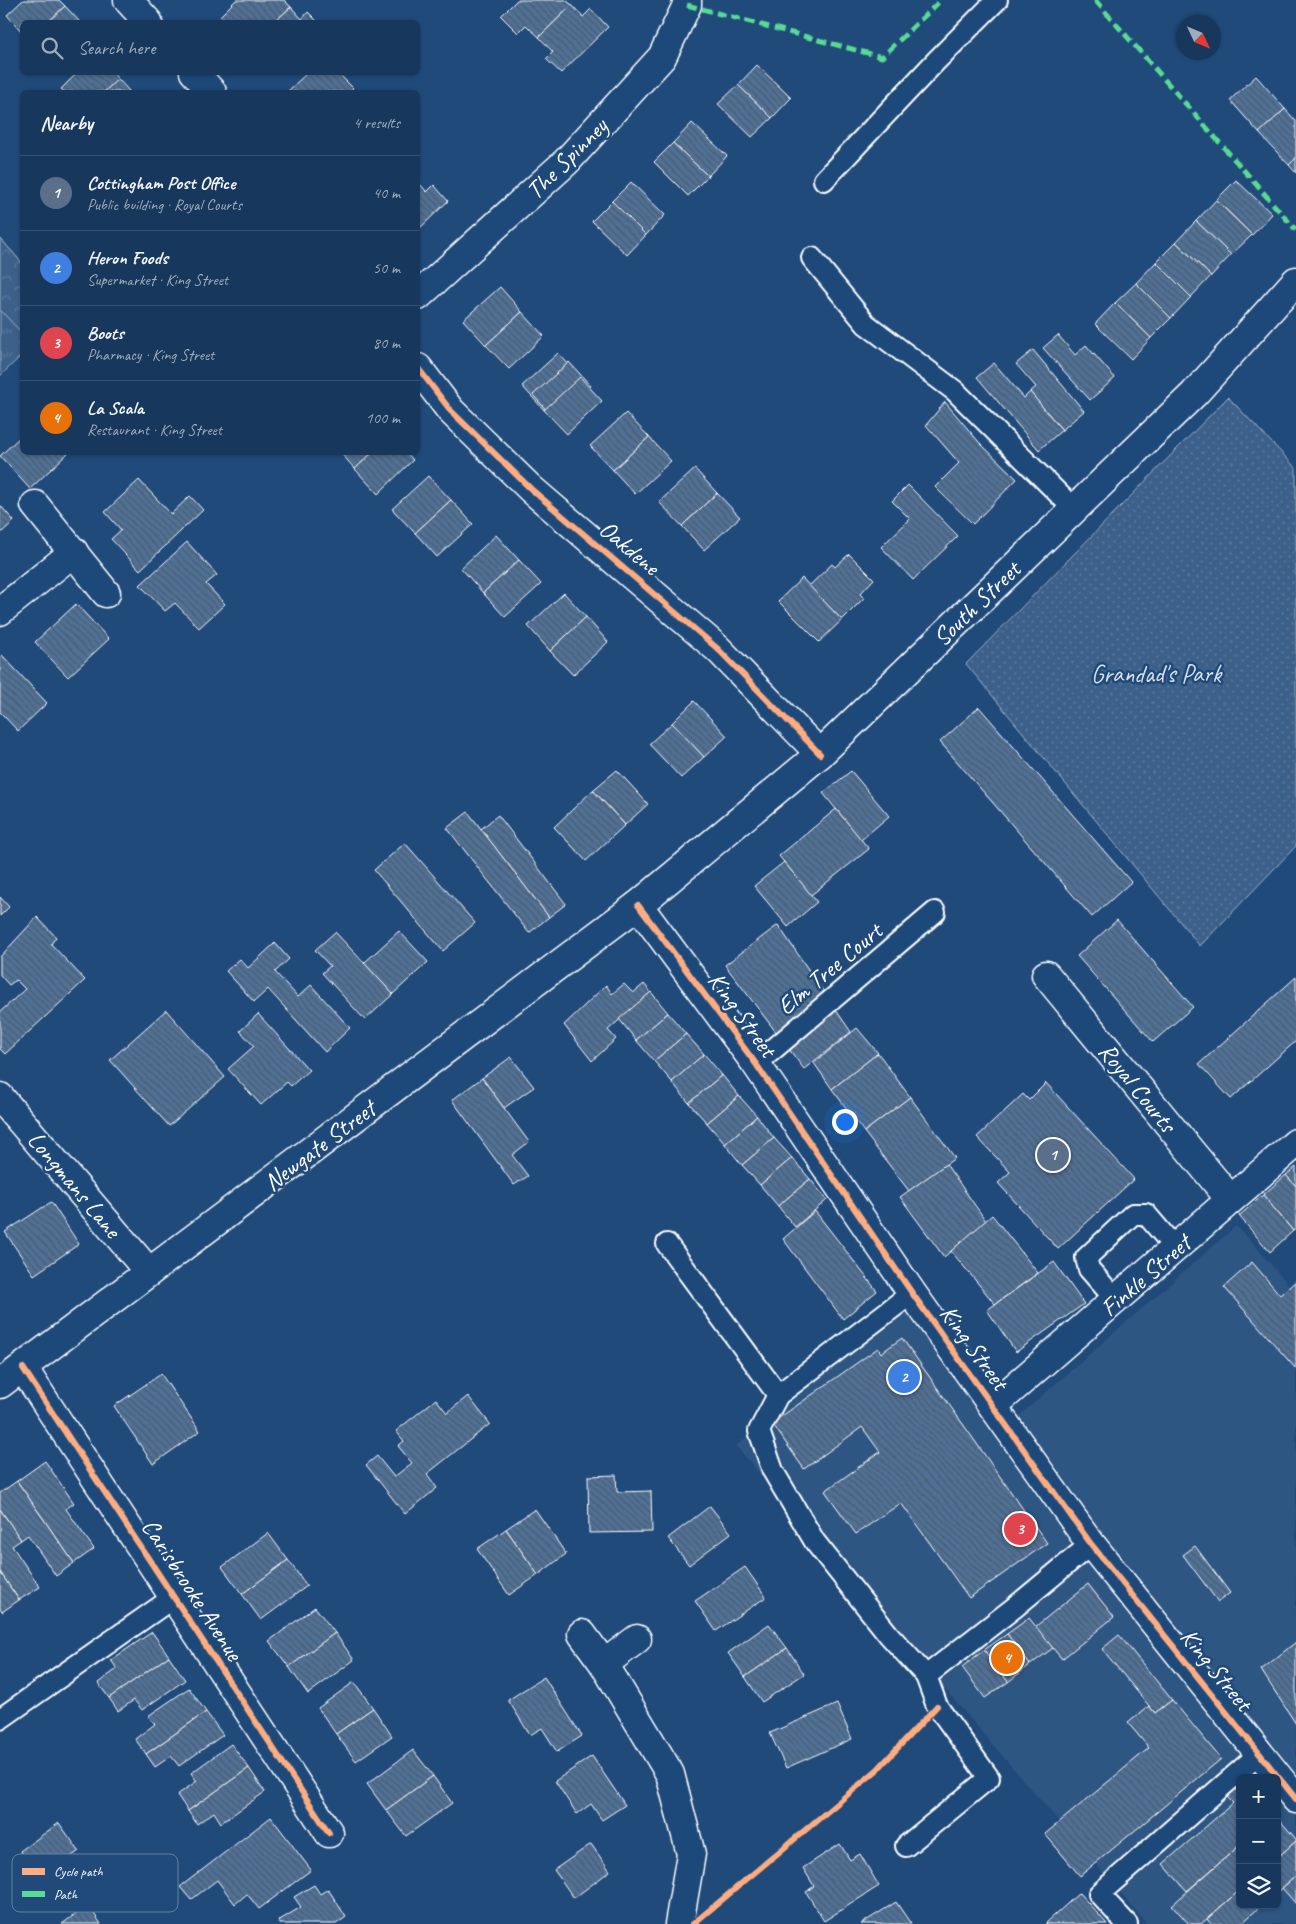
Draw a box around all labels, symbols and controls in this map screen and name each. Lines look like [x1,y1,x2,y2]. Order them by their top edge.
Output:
north arrow [1176,15,1221,60]
search box [20,20,420,75]
icon: search [38,34,66,62]
text: Search here [78,36,155,60]
text: Nearby [40,110,93,136]
street label: The Spinney [519,110,616,206]
text: 4 results [353,113,400,133]
text: Cottingham Post Office [87,171,235,195]
text: 1 [52,183,60,203]
text: 40 m [373,183,400,203]
text: Public building · Royal Courts [87,195,242,215]
text: Heron Foods [87,246,168,270]
text: 2 [52,258,60,278]
text: 50 m [373,258,400,278]
text: Supermarket · King Street [87,270,228,290]
text: Boots [87,321,124,345]
text: 3 [52,333,60,353]
text: 80 m [373,333,400,353]
text: Pharmacy · King Street [87,345,214,365]
text: La Scala [87,396,144,420]
text: 4 [52,408,60,428]
text: 100 m [366,408,400,428]
text: Restaurant · King Street [87,420,222,440]
street label: Oakdene [592,513,668,584]
street label: South Street [926,552,1029,653]
park label: Grandad's Park [1091,658,1223,690]
street label: Elm Tree Court [770,914,891,1022]
street label: King Street [701,966,785,1066]
street label: Royal Courts [1091,1036,1185,1141]
street label: Newgate Street [257,1091,385,1198]
your location [832,1109,858,1135]
street label: Longmans Lane [20,1125,129,1246]
pin: 1 [1037,1136,1069,1174]
street label: Finkle Street [1094,1225,1200,1324]
street label: King Street [933,1299,1017,1399]
pin: 2 [888,1358,920,1396]
pin: 3 [1004,1510,1036,1548]
street label: Carisbrooke Avenue [134,1512,251,1668]
street label: King Street [1173,1622,1261,1720]
pin: 4 [991,1639,1023,1677]
map controls [1236,1774,1281,1909]
button: + [1236,1774,1281,1819]
button: − [1236,1819,1281,1864]
legend [12,1854,178,1912]
text: Cycle path [54,1863,103,1880]
button: layers [1236,1864,1281,1909]
text: Path [54,1886,78,1903]

